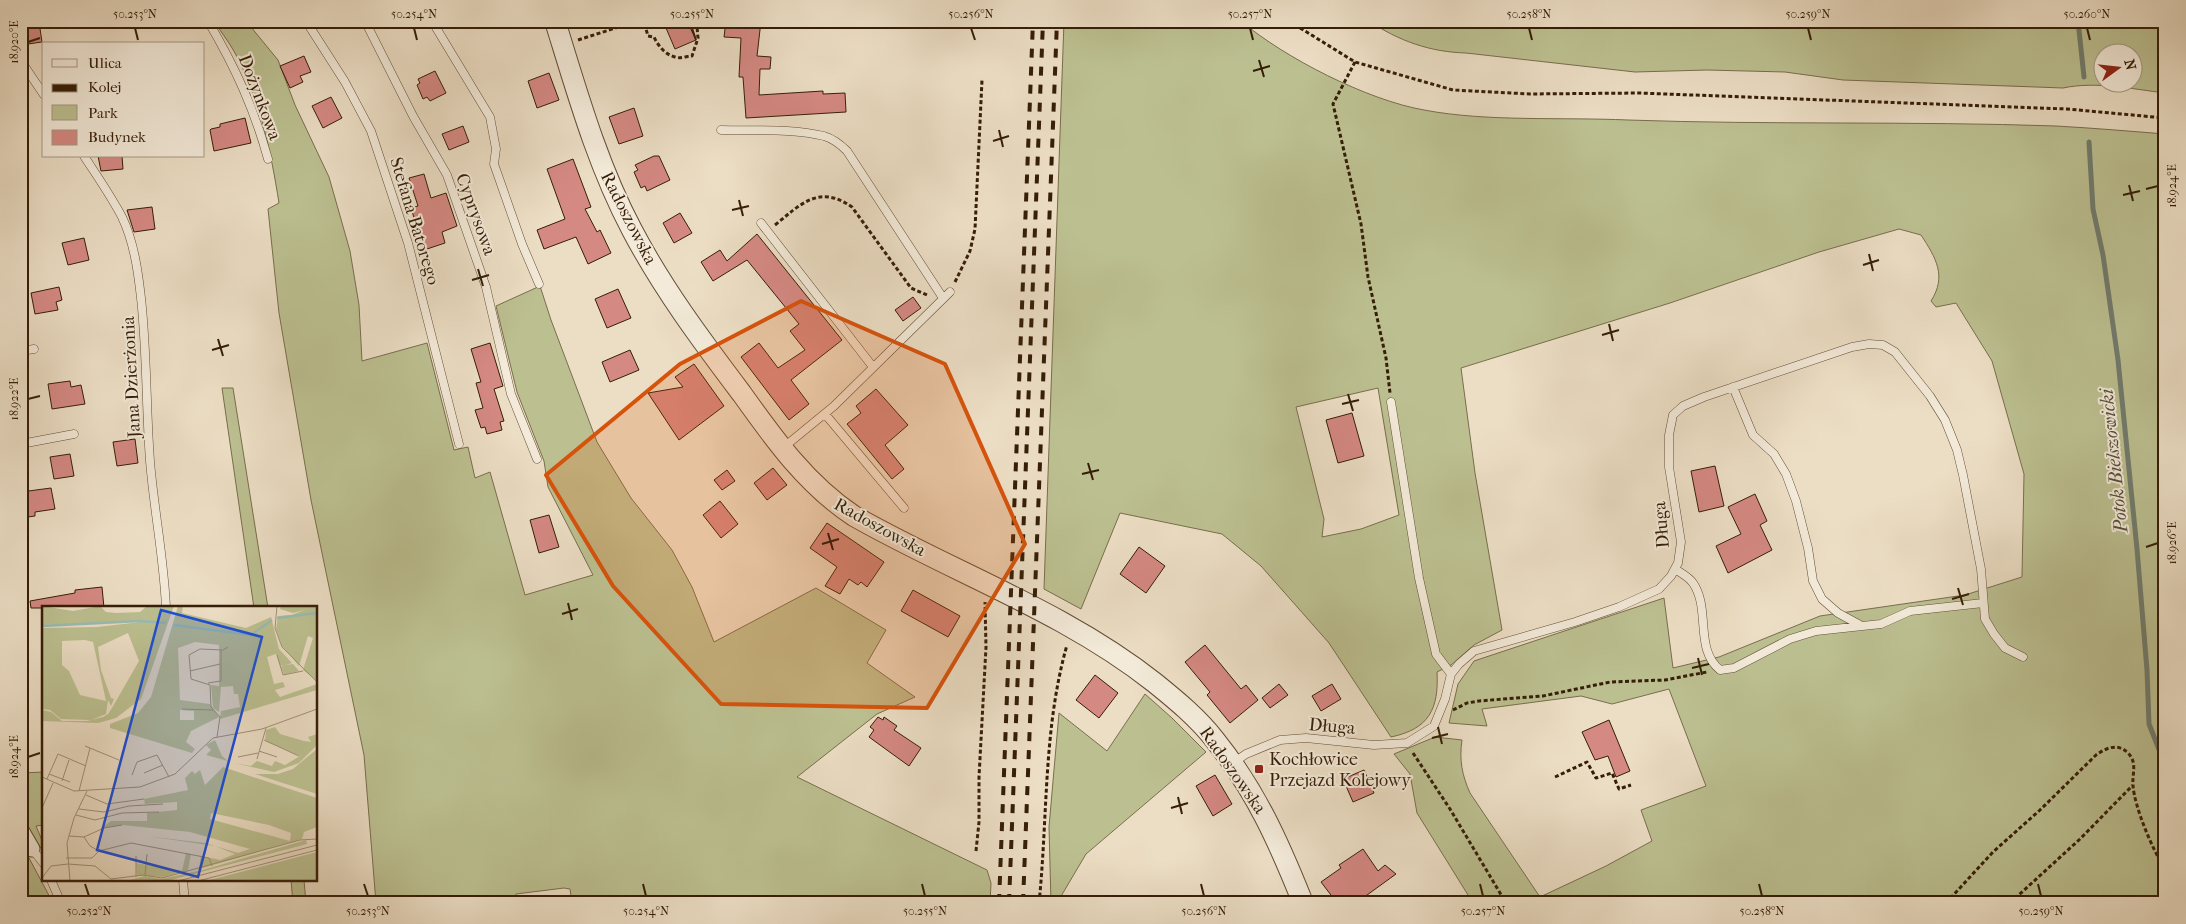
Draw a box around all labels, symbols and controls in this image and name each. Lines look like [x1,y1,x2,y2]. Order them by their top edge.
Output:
text: 50.253°N [113,7,157,21]
text: 50.254°N [391,7,437,21]
text: 50.255°N [670,7,714,21]
text: 50.256°N [948,7,994,21]
text: 50.257°N [1228,7,1272,21]
text: 50.258°N [1507,7,1551,21]
text: 50.259°N [1785,7,1831,21]
text: 50.260°N [2064,7,2110,21]
text: 18.920°E [7,20,21,64]
legend [42,42,205,158]
north arrow [2094,42,2144,92]
street label: Dożynkowa [234,51,286,144]
text: Ulica [88,54,123,72]
text: N [2120,57,2140,72]
text: Kolej [88,78,121,96]
text: Park [88,104,118,122]
text: Budynek [88,128,146,146]
street label: Stefana Batorego [385,155,444,287]
text: 18.924°E [2165,164,2179,208]
street label: Radoszowska [596,168,661,269]
street label: Cyprysowa [451,170,500,259]
street label: Jana Dzierżonia [118,315,145,440]
text: 18.922°E [7,378,21,420]
water label: Potok Bielszowicki [2095,386,2133,535]
street label: Radoszowska [830,494,930,562]
street label: Długa [1649,500,1674,549]
text: 18.926°E [2165,521,2179,565]
inset map [42,606,318,882]
street label: Długa [1308,714,1357,739]
street label: Radoszowska [1195,723,1271,818]
text: 18.924°E [7,735,21,779]
place label: Kochłowice Przejazd Kolejowy [1269,749,1412,791]
marker: Kochłowice Przejazd Kolejowy [1253,763,1265,775]
text: 50.252°N [66,904,112,918]
text: 50.253°N [346,904,390,918]
text: 50.254°N [623,904,669,918]
text: 50.255°N [903,904,947,918]
text: 50.256°N [1181,904,1227,918]
text: 50.257°N [1461,904,1505,918]
text: 50.258°N [1740,904,1784,918]
text: 50.259°N [2018,904,2064,918]

